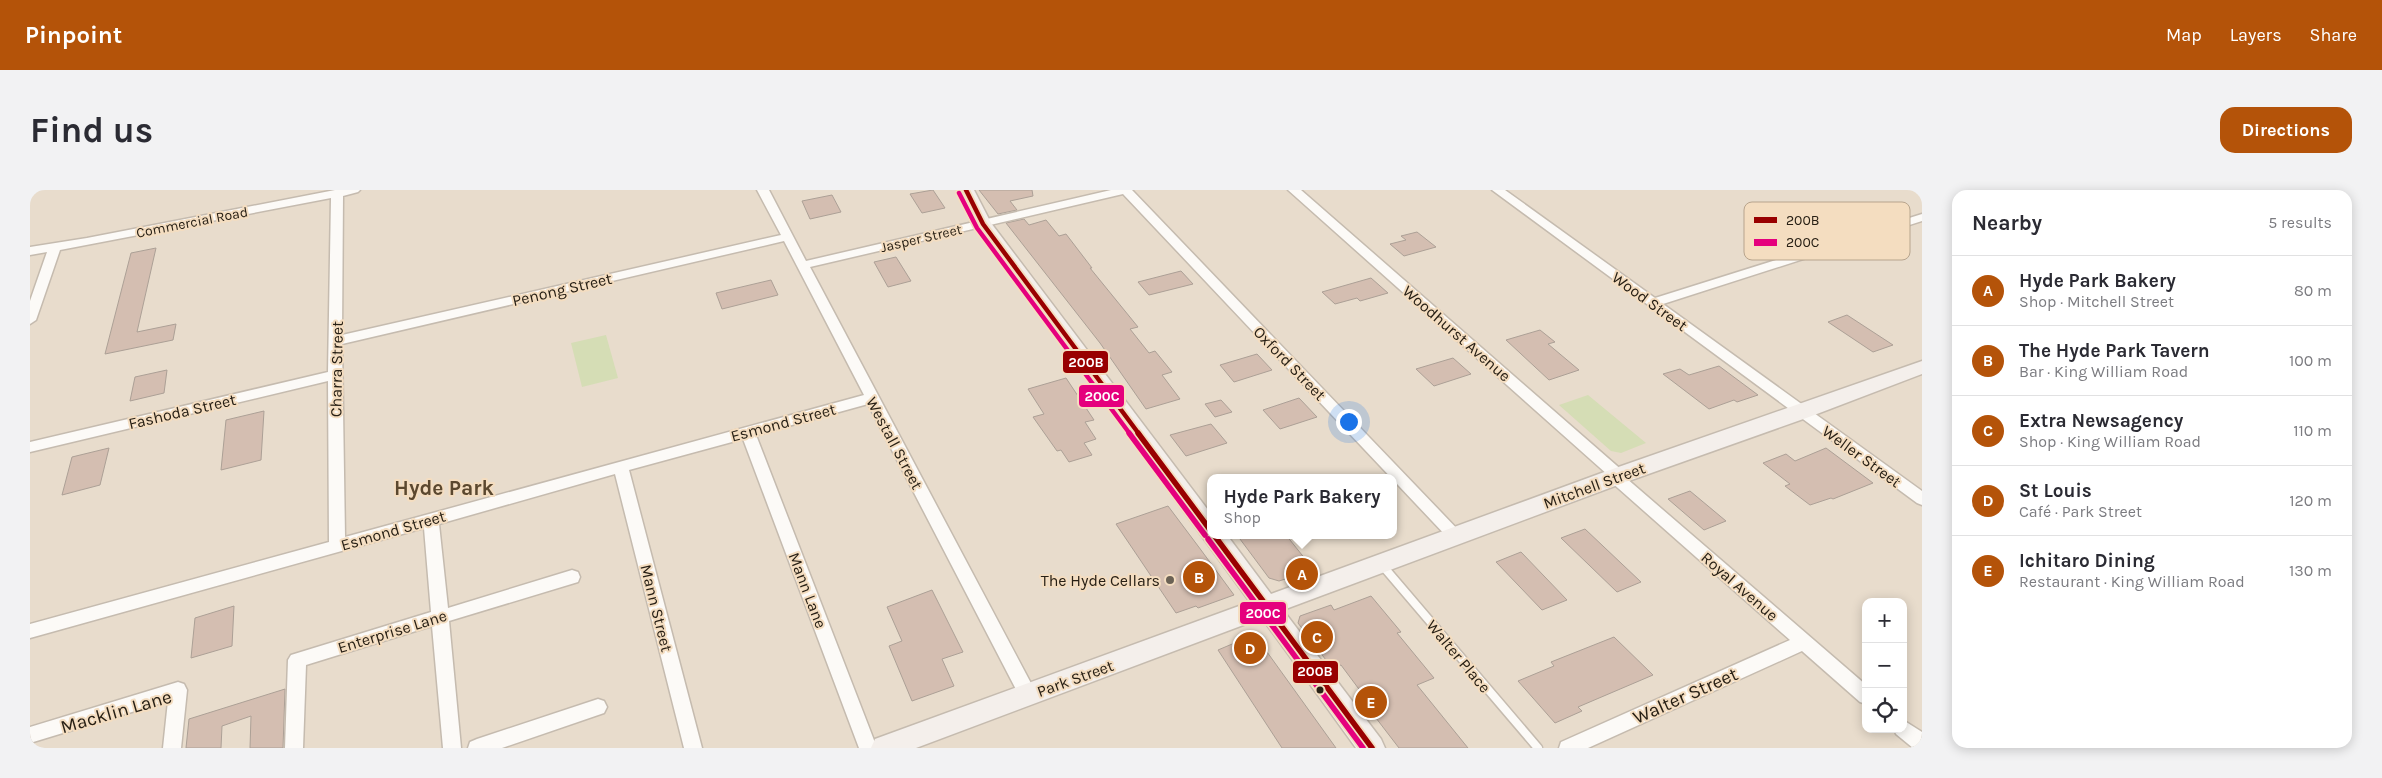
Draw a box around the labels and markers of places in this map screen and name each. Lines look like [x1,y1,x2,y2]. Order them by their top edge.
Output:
pin: A [1286,555,1318,593]
pin: B [1183,558,1215,596]
place label: The Hyde Cellars [1041,571,1160,590]
marker: The Hyde Cellars [1164,574,1176,586]
pin: C [1301,618,1333,656]
pin: D [1234,629,1266,667]
pin: E [1355,683,1387,721]
unlabelled marker [1315,685,1325,695]

